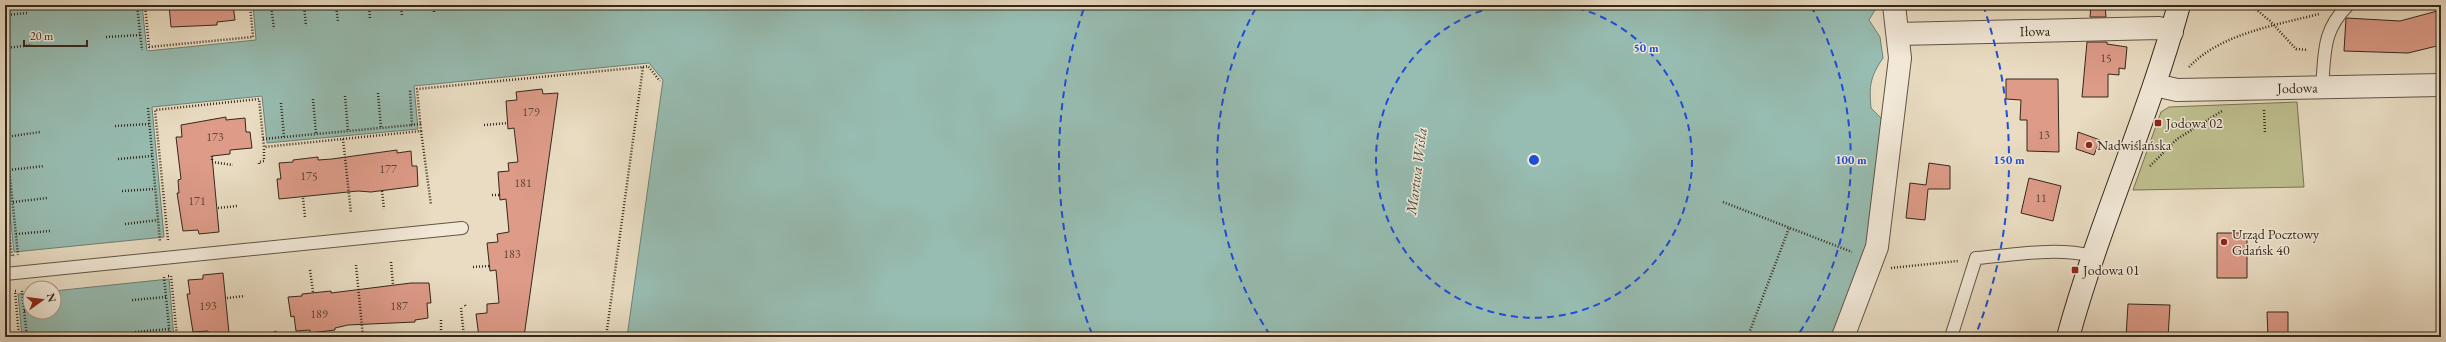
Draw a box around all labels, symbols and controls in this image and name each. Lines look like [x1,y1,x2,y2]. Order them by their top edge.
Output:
street label: Iłowa [2020,21,2051,40]
scale bar [24,22,87,48]
text: 20 m [30,28,54,44]
text: 50 m [1633,40,1659,56]
house number: 15 [2100,50,2112,66]
street label: Jodowa [2276,78,2318,97]
house number: 179 [522,104,540,120]
place label: Jodowa 02 [2165,114,2223,132]
marker: Jodowa 02 [2153,118,2163,128]
water label: Martwa Wisła [1401,126,1431,217]
house number: 13 [2038,127,2050,143]
house number: 173 [206,129,224,145]
place label: Nadwiślańska [2097,136,2172,154]
marker: Nadwiślańska [2084,140,2094,150]
text: 100 m [1835,152,1867,168]
text: 150 m [1993,152,2025,168]
centre of rings [1527,153,1541,167]
house number: 177 [379,161,397,177]
house number: 175 [300,168,318,184]
house number: 181 [514,175,532,191]
house number: 11 [2035,190,2047,206]
house number: 171 [188,193,206,209]
place label: Urząd Pocztowy Gdańsk 40 [2232,225,2320,259]
marker: Urząd Pocztowy Gdańsk 40 [2219,237,2229,247]
house number: 183 [503,246,521,262]
place label: Jodowa 01 [2082,261,2140,279]
marker: Jodowa 01 [2070,265,2080,275]
north arrow [22,280,62,320]
text: N [44,292,60,304]
house number: 193 [199,298,217,314]
house number: 187 [390,298,408,314]
house number: 189 [310,306,328,322]

